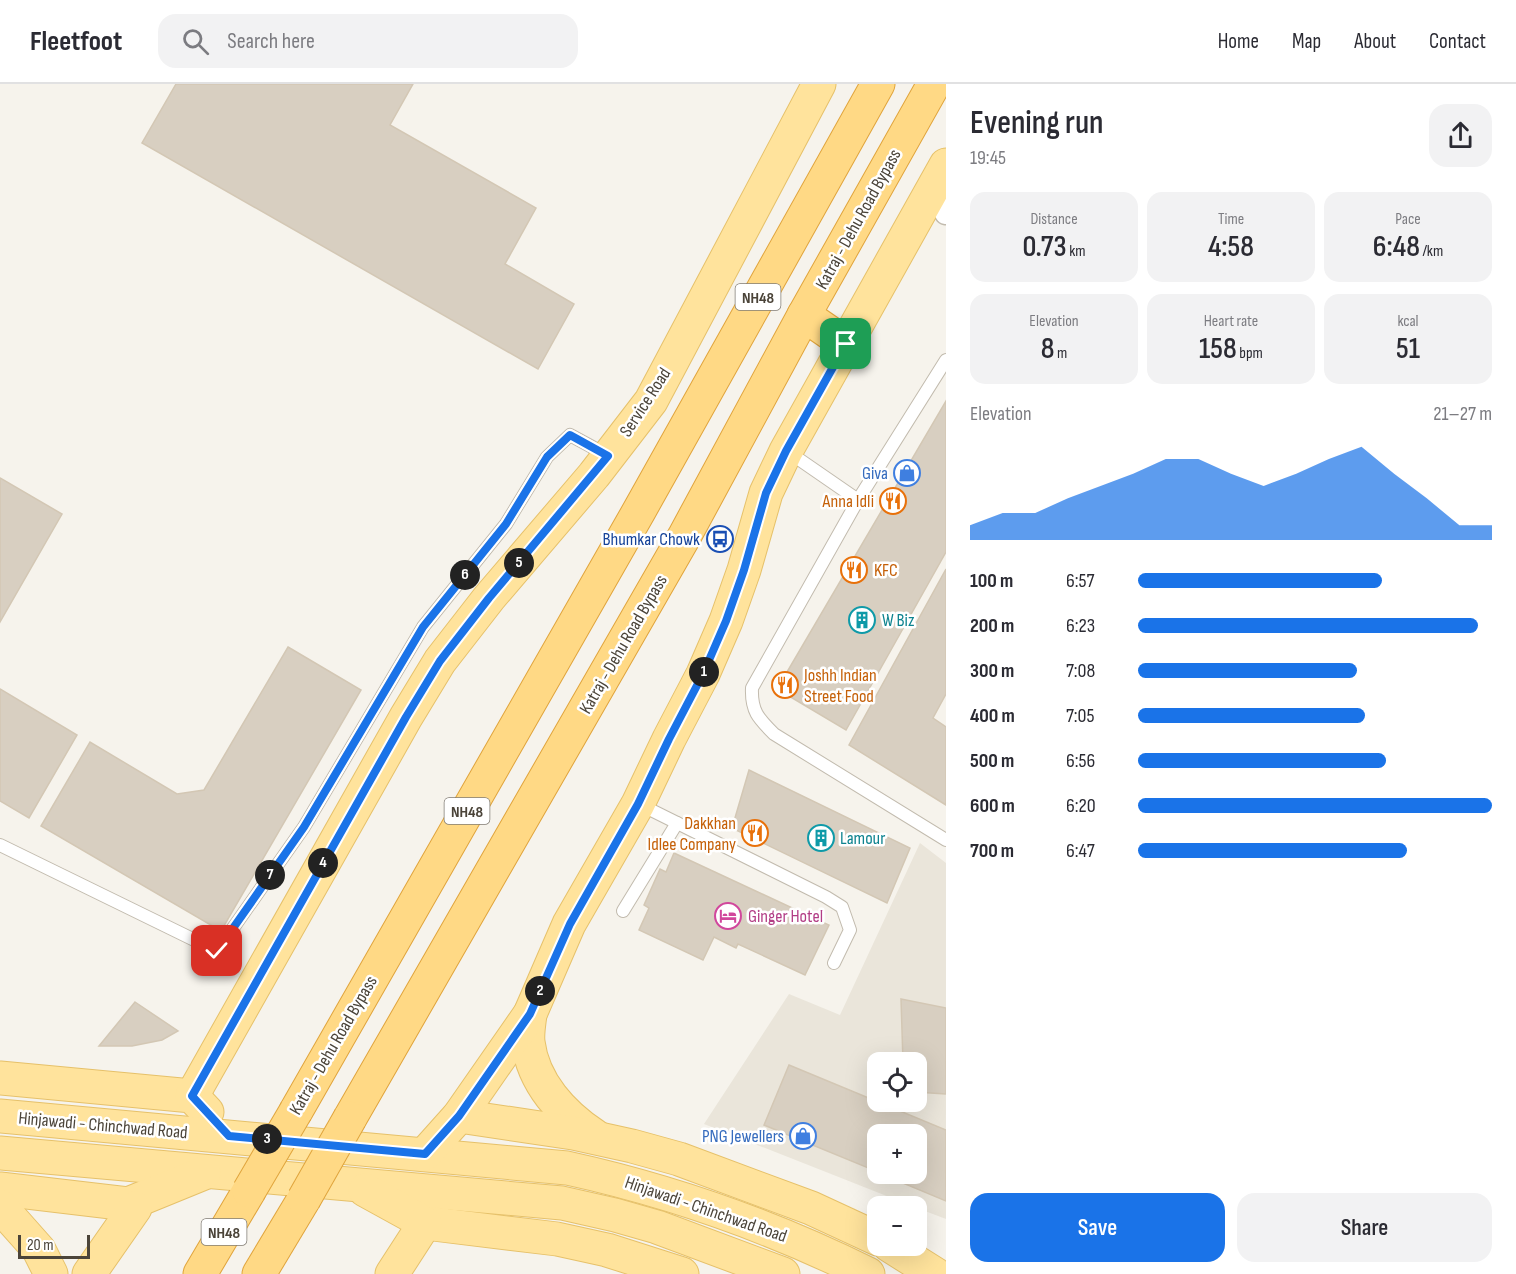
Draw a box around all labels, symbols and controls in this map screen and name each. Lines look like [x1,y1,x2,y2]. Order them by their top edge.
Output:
search box [158,14,578,68]
text: Fleetfoot [30,25,122,58]
icon: search [179,25,212,58]
text: Search here [227,28,315,55]
text: Home [1218,29,1259,54]
text: Map [1292,29,1321,54]
text: About [1354,29,1396,54]
text: Contact [1429,29,1486,54]
text: Evening run [970,103,1104,143]
button: share [1429,104,1492,167]
street label: Katraj - Dehu Road Bypass [811,146,906,293]
text: 19:45 [970,146,1006,170]
text: Distance [1030,210,1078,229]
text: Time [1218,210,1244,229]
text: Pace [1395,210,1421,229]
text: 0.73 [1022,229,1067,265]
text: 4:58 [1208,229,1254,265]
text: 6:48 [1373,229,1420,265]
text: km [1067,242,1086,261]
text: /km [1420,242,1443,261]
road number: NH48 [736,284,780,310]
text: Elevation [1029,312,1079,331]
text: Heart rate [1204,312,1258,331]
text: kcal [1397,312,1419,331]
pin [820,318,871,369]
icon: arrive [829,327,862,360]
text: 8 [1041,331,1054,367]
text: 158 [1199,331,1237,367]
text: 51 [1396,331,1420,367]
text: m [1054,344,1067,363]
text: bpm [1237,344,1263,363]
street label: Service Road [615,364,675,441]
text: Elevation [970,402,1032,426]
text: 21–27 m [1433,402,1492,426]
shop icon: Giva [892,458,922,488]
place label: Giva [862,463,888,484]
restaurant icon: Anna Idli [878,486,908,516]
place label: Anna Idli [822,491,874,512]
bus stop icon: Bhumkar Chowk [705,524,735,554]
place label: Bhumkar Chowk [603,529,700,550]
pin: 5 [504,548,534,578]
text: 5 [515,553,523,572]
restaurant icon: KFC [839,555,869,585]
pin: 6 [450,560,480,590]
place label: KFC [874,560,898,581]
text: 6 [461,565,469,584]
text: 100 m [970,569,1013,593]
text: 6:57 [1066,569,1094,593]
street label: Katraj - Dehu Road Bypass [575,571,672,717]
building icon: W Biz [847,605,877,635]
place label: W Biz [882,610,915,631]
text: 200 m [970,614,1014,638]
text: 6:23 [1066,614,1095,638]
pin: 1 [689,657,719,687]
text: 300 m [970,659,1014,683]
text: 7:08 [1066,659,1095,683]
text: 1 [701,662,707,681]
place label: Joshh Indian Street Food [803,665,877,707]
restaurant icon: Joshh Indian Street Food [770,670,800,700]
text: 400 m [970,704,1015,728]
text: 7:05 [1066,704,1095,728]
text: 500 m [970,749,1014,773]
text: 6:56 [1066,749,1095,773]
text: 600 m [970,794,1015,818]
text: 6:20 [1066,794,1096,818]
road number: NH48 [444,798,490,824]
place label: Dakkhan Idlee Company [648,813,736,855]
restaurant icon: Dakkhan Idlee Company [740,818,770,848]
building icon: Lamour [806,823,836,853]
place label: Lamour [840,828,885,849]
text: 700 m [970,839,1014,863]
text: 6:47 [1066,839,1095,863]
pin: 4 [308,848,338,878]
text: 4 [319,853,327,872]
pin: 7 [255,860,285,890]
text: 7 [267,865,273,884]
hotel icon: Ginger Hotel [713,901,743,931]
place label: Ginger Hotel [748,906,823,927]
pin [191,925,242,976]
icon: check [200,934,233,967]
street label: Katraj - Dehu Road Bypass [285,972,382,1118]
pin: 2 [525,976,555,1006]
text: 2 [536,981,544,1000]
map controls [867,1052,927,1256]
button: locate [867,1052,927,1112]
street label: Hinjawadi - Chinchwad Road [17,1108,188,1143]
shop icon: PNG Jewellers [788,1121,818,1151]
pin: 3 [252,1124,282,1154]
button: + [867,1124,927,1184]
place label: PNG Jewellers [702,1126,784,1147]
text: 3 [263,1129,271,1148]
street label: Hinjawadi - Chinchwad Road [622,1172,790,1247]
button: Save [970,1193,1225,1262]
button: Share [1237,1193,1492,1262]
button: − [867,1196,927,1256]
road number: NH48 [202,1219,246,1245]
scale bar [18,1232,90,1260]
text: 20 m [27,1236,54,1255]

